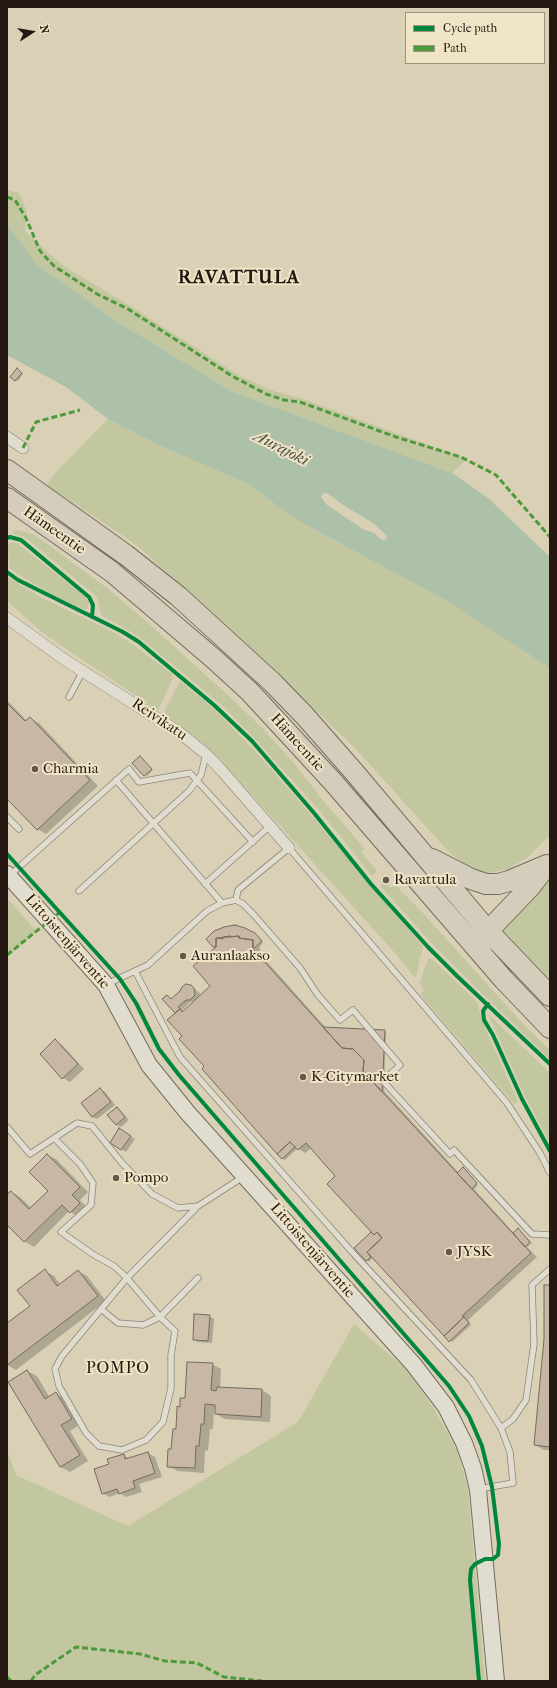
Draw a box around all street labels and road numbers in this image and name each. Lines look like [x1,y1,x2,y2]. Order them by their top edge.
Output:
street label: Hämeentie [19,503,89,559]
street label: Reivikatu [128,695,190,745]
street label: Hämeentie [266,710,328,776]
street label: Littoistenjärventie [21,891,113,993]
street label: Littoistenjärventie [266,1200,358,1302]

